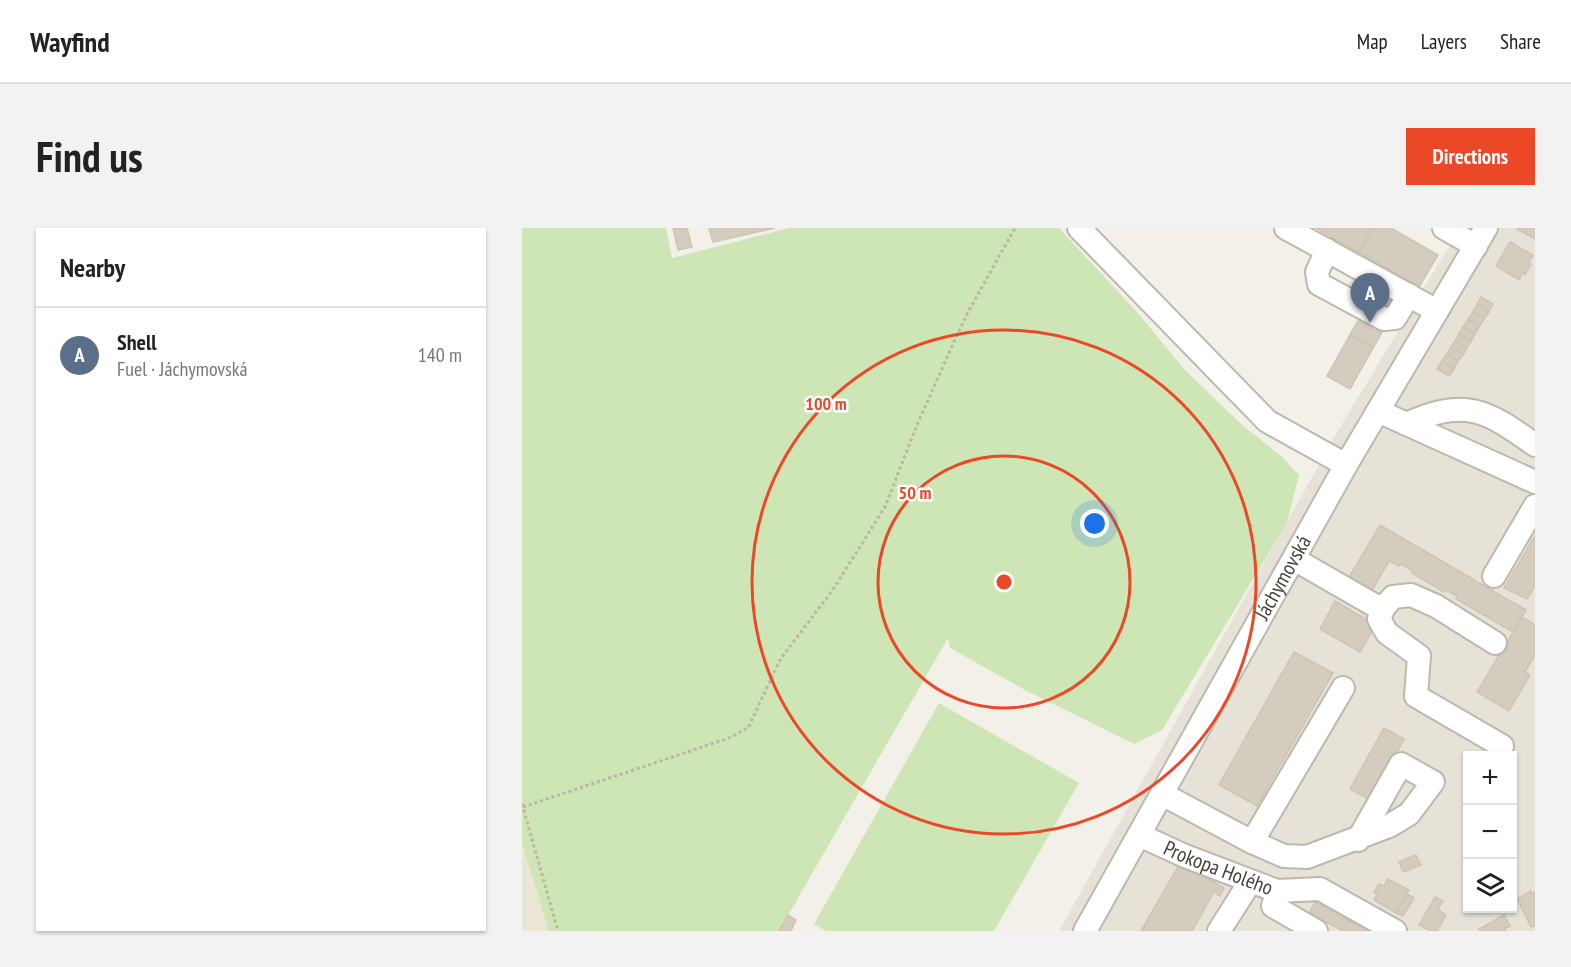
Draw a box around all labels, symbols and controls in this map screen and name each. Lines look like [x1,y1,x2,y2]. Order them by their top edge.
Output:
text: Wayfind [30,23,110,60]
text: Map [1357,28,1388,55]
text: Layers [1421,28,1467,55]
text: Share [1500,28,1541,55]
button: Directions [1406,128,1535,185]
text: Find us [36,129,143,184]
text: Nearby [60,251,125,284]
pin: A [1350,274,1390,323]
text: Shell [117,328,157,356]
text: A [74,342,85,368]
text: 140 m [418,342,462,368]
text: Fuel · Jáchymovská [117,356,248,382]
text: 100 m [805,392,847,415]
text: 50 m [899,481,931,504]
your location [1080,509,1109,538]
street label: Jáchymovská [1248,530,1317,625]
centre of rings [994,572,1014,592]
map controls [1463,751,1517,913]
button: + [1463,751,1517,805]
button: − [1463,805,1517,859]
street label: Prokopa Holého [1160,834,1277,901]
button: layers [1463,859,1517,913]

